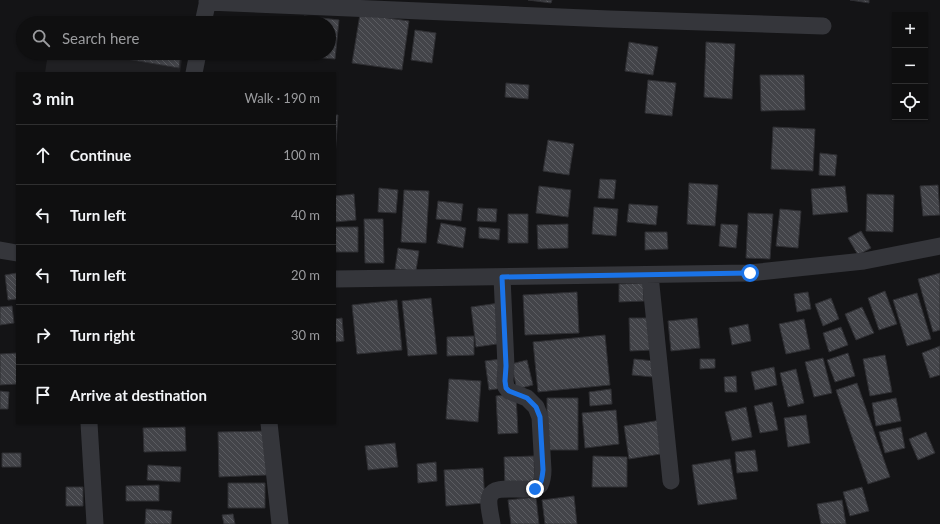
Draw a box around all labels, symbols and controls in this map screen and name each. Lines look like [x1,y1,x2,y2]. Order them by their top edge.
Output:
map controls [892,12,928,120]
button: + [892,12,928,48]
search box [16,16,336,60]
icon: search [30,27,52,49]
text: Search here [62,29,139,47]
button: − [892,48,928,84]
button: locate [892,84,928,120]
text: 3 min [32,88,74,109]
text: Walk · 190 m [244,90,320,106]
icon: ahead [32,144,54,166]
text: Continue [70,146,131,164]
text: 100 m [283,147,320,163]
icon: left [32,204,54,226]
text: Turn left [70,206,126,224]
text: 40 m [291,207,320,223]
icon: left [32,264,54,286]
route start [741,264,759,282]
text: Turn left [70,266,126,284]
text: 20 m [291,267,320,283]
icon: right [32,324,54,346]
text: Turn right [70,326,135,344]
text: 30 m [291,327,320,343]
icon: arrive [32,384,54,406]
text: Arrive at destination [70,386,207,404]
route end [526,480,544,498]

